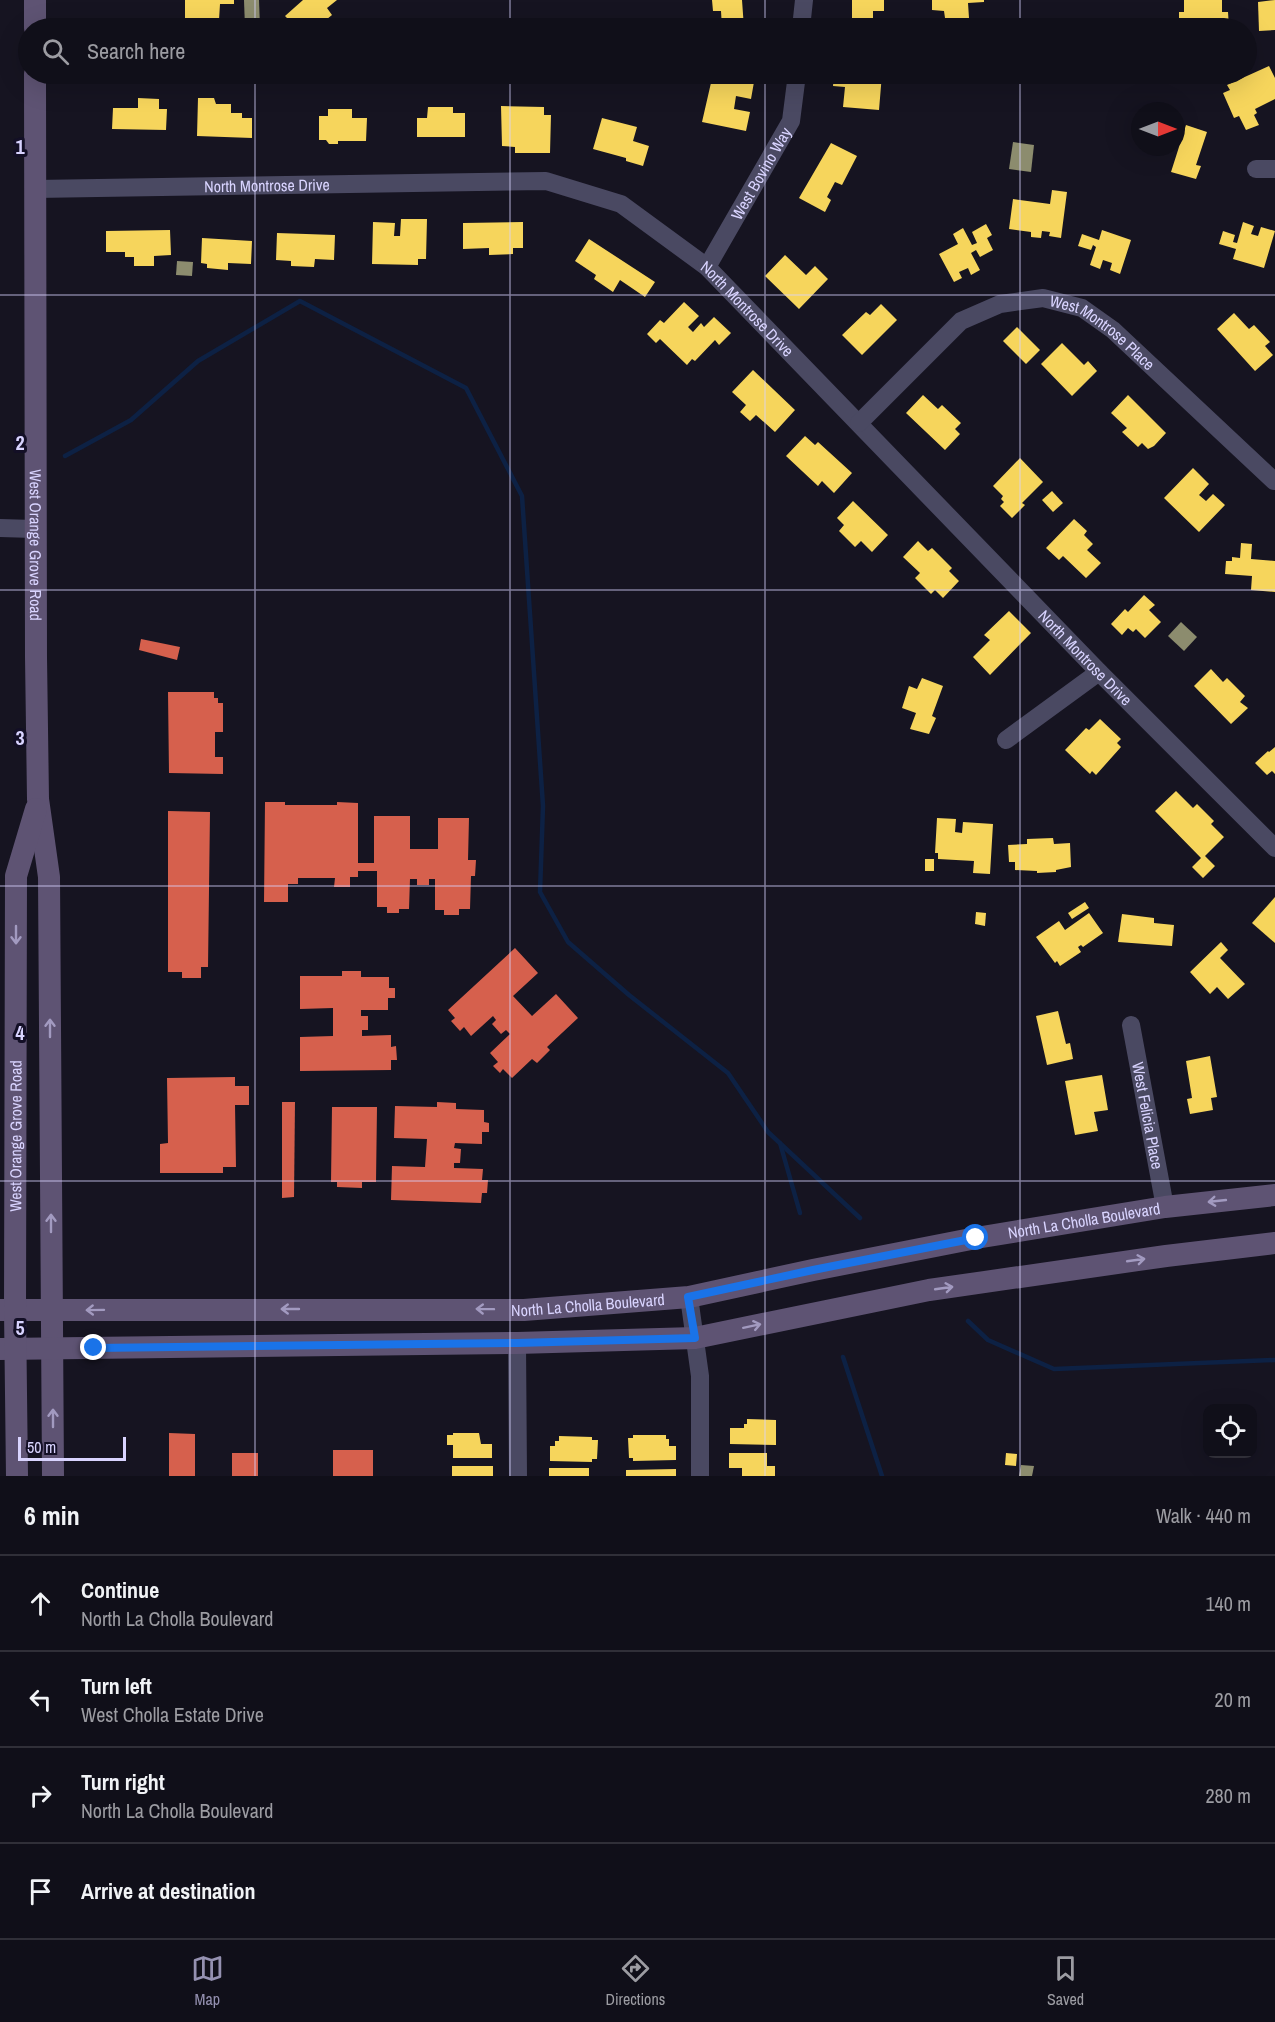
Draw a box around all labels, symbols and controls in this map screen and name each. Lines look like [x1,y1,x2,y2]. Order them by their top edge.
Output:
search box [18,18,1257,84]
icon: search [39,35,72,68]
text: Search here [87,36,185,66]
north arrow [1131,102,1185,156]
street label: West Bovino Way [725,123,796,224]
text: 1 [15,133,25,160]
street label: North Montrose Drive [204,173,330,197]
street label: North Montrose Drive [697,255,799,361]
street label: West Montrose Place [1048,289,1160,375]
text: 2 [15,429,25,456]
street label: West Orange Grove Road [25,469,47,621]
street label: North Montrose Drive [1034,605,1137,710]
text: 3 [15,724,25,751]
one-way arrow [10,924,22,944]
one-way arrow [45,1018,56,1038]
text: 4 [15,1019,25,1046]
street label: West Orange Grove Road [4,1060,27,1212]
street label: West Felicia Place [1127,1060,1169,1171]
one-way arrow [1207,1196,1227,1207]
street label: North La Cholla Boulevard [1006,1197,1162,1244]
one-way arrow [46,1213,57,1233]
route start [962,1224,988,1250]
one-way arrow [1126,1254,1146,1265]
one-way arrow [933,1283,953,1294]
street label: North La Cholla Boulevard [511,1288,665,1321]
one-way arrow [281,1303,301,1315]
one-way arrow [476,1303,496,1315]
one-way arrow [86,1305,106,1316]
text: 5 [15,1314,25,1341]
one-way arrow [743,1320,762,1332]
route end [80,1334,106,1360]
map controls [1203,1404,1257,1458]
button: locate [1203,1404,1257,1458]
one-way arrow [47,1408,59,1428]
scale bar [18,1434,126,1462]
text: 50 m [27,1436,56,1458]
text: 6 min [24,1498,80,1533]
text: Walk · 440 m [1156,1502,1251,1529]
text: Continue [81,1575,159,1605]
icon: ahead [24,1587,57,1620]
text: 140 m [1205,1590,1251,1617]
text: North La Cholla Boulevard [81,1605,273,1632]
text: Turn left [81,1671,152,1701]
icon: left [24,1683,57,1716]
text: 20 m [1215,1686,1251,1713]
text: West Cholla Estate Drive [81,1701,264,1728]
text: Turn right [81,1767,165,1797]
icon: right [24,1779,57,1812]
text: 280 m [1205,1782,1251,1809]
text: North La Cholla Boulevard [81,1797,273,1824]
icon: arrive [24,1875,57,1908]
text: Arrive at destination [81,1876,255,1906]
tab: Map [191,1952,224,2010]
tab: Directions [605,1952,665,2010]
tab: Saved [1047,1952,1084,2010]

